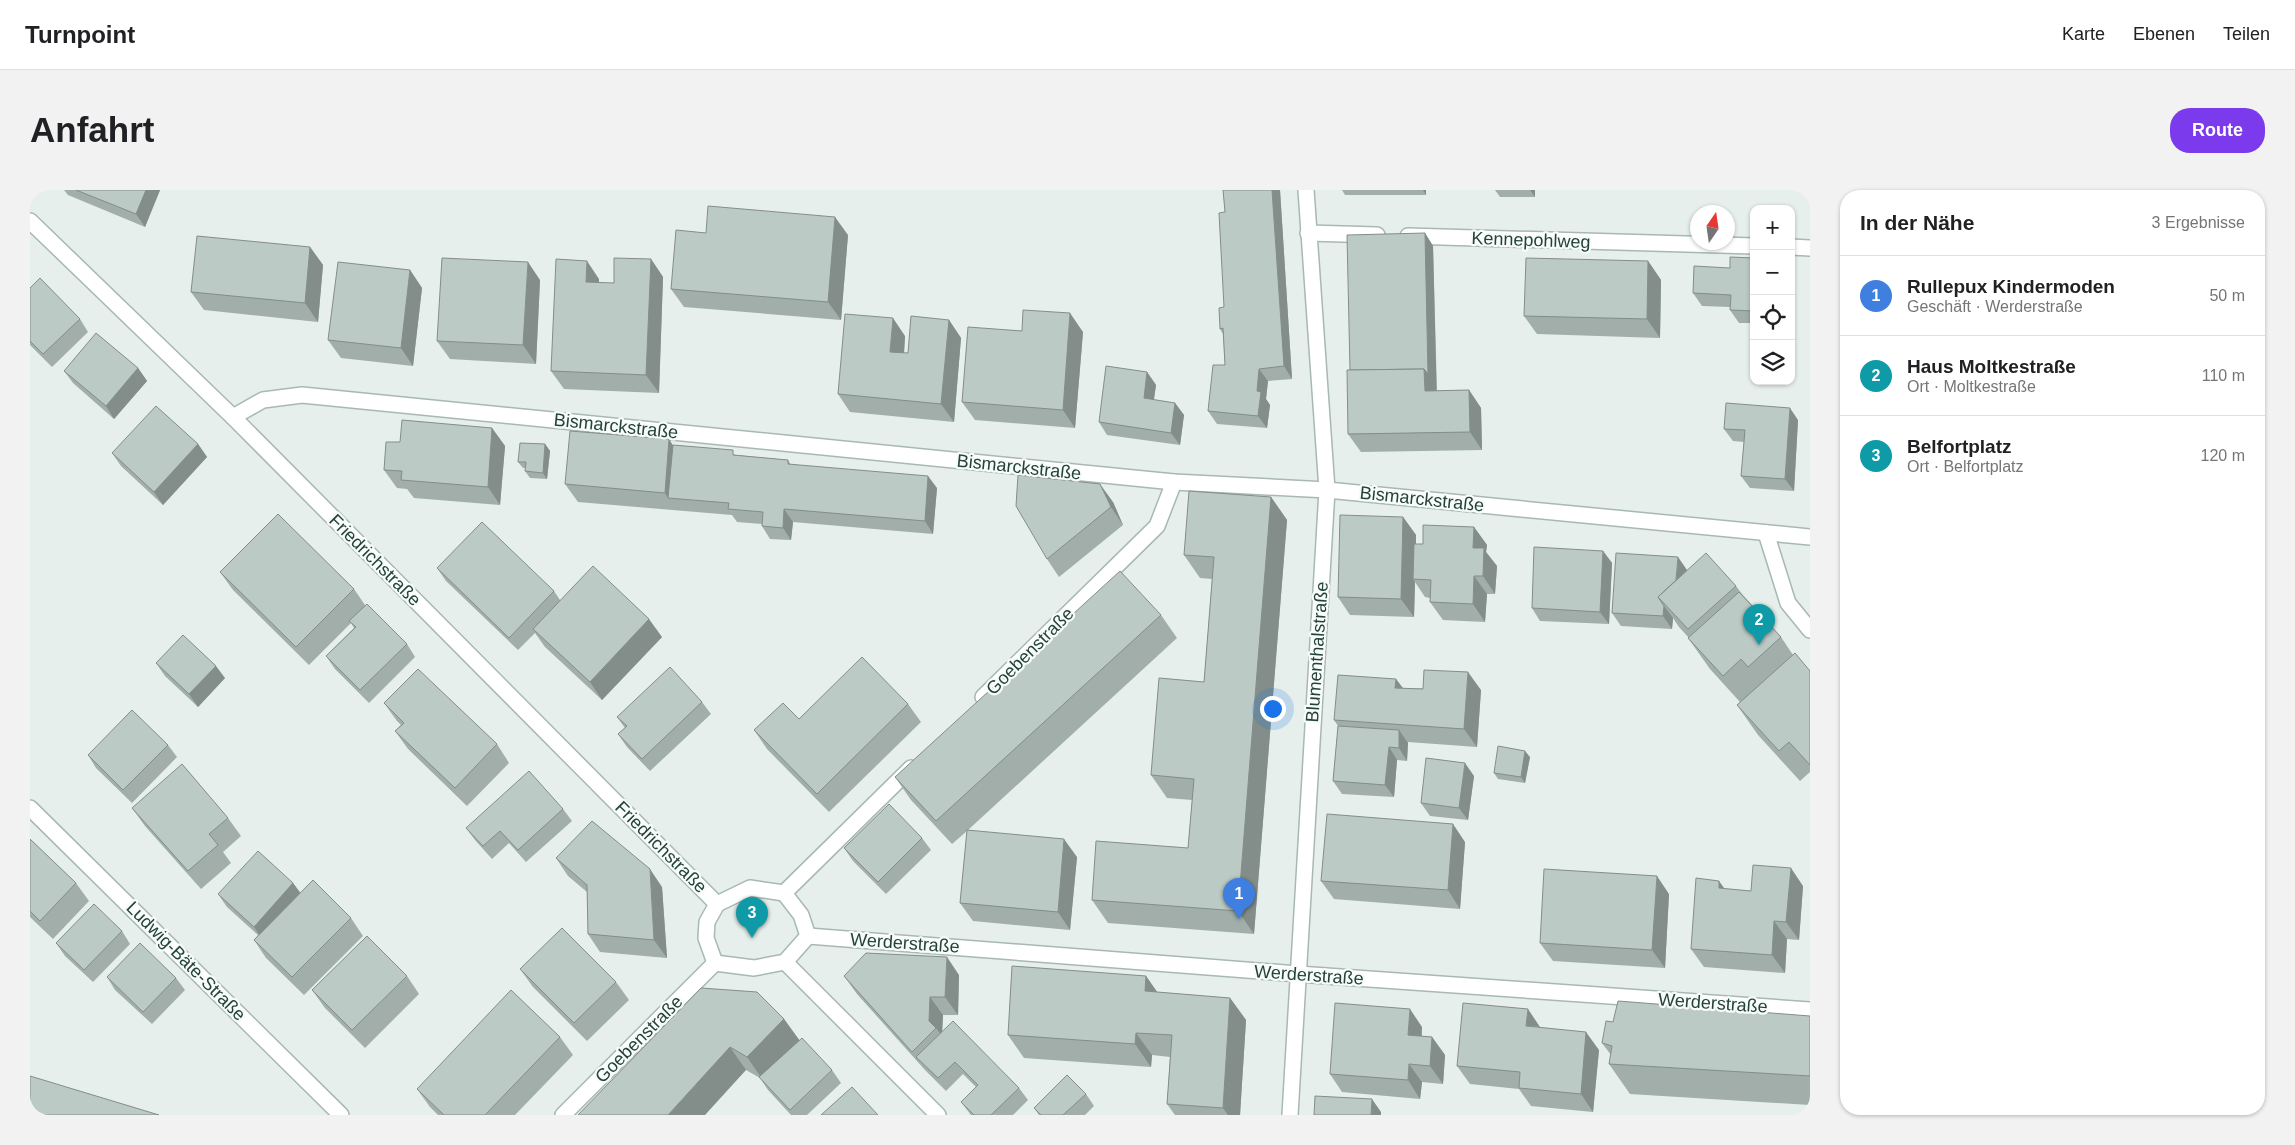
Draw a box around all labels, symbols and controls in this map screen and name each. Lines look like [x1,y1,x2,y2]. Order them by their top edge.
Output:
text: Turnpoint [25,21,135,48]
text: Karte [2062,24,2105,44]
text: Ebenen [2133,24,2195,44]
text: Teilen [2223,24,2270,44]
button: Route [2170,108,2265,153]
text: Anfahrt [30,110,154,149]
north arrow [1690,205,1735,250]
map controls [1750,205,1795,385]
button: + [1750,205,1795,250]
text: In der Nähe [1860,211,1974,234]
text: 3 Ergebnisse [2152,214,2245,231]
street label: Kennepohlweg [1471,228,1591,252]
button: − [1750,250,1795,295]
text: Rullepux Kindermoden [1907,276,2115,297]
text: 1 [1872,287,1880,304]
text: 50 m [2209,287,2245,304]
button: locate [1750,295,1795,340]
text: Geschäft · Werderstraße [1907,298,2083,315]
button: layers [1750,340,1795,385]
text: Haus Moltkestraße [1907,356,2076,377]
text: 2 [1872,367,1880,384]
text: 110 m [2202,367,2245,384]
text: Ort · Moltkestraße [1907,378,2036,395]
street label: Bismarckstraße [553,410,679,442]
text: Belfortplatz [1907,436,2012,457]
text: 3 [1872,447,1880,464]
text: 120 m [2201,447,2245,464]
street label: Bismarckstraße [956,451,1082,483]
text: Ort · Belfortplatz [1907,458,2023,475]
street label: Bismarckstraße [1359,483,1485,515]
street label: Friedrichstraße [325,510,425,610]
street label: Blumenthalstraße [1302,581,1332,723]
street label: Goebenstraße [982,603,1078,699]
pin: 2 [1743,604,1775,645]
your location [1260,696,1286,722]
street label: Friedrichstraße [611,797,711,897]
pin: 1 [1223,878,1255,919]
street label: Ludwig-Bäte-Straße [122,897,250,1025]
pin: 3 [736,897,768,938]
street label: Werderstraße [850,929,960,957]
street label: Werderstraße [1254,961,1364,989]
street label: Werderstraße [1658,989,1768,1017]
street label: Goebenstraße [591,991,687,1087]

